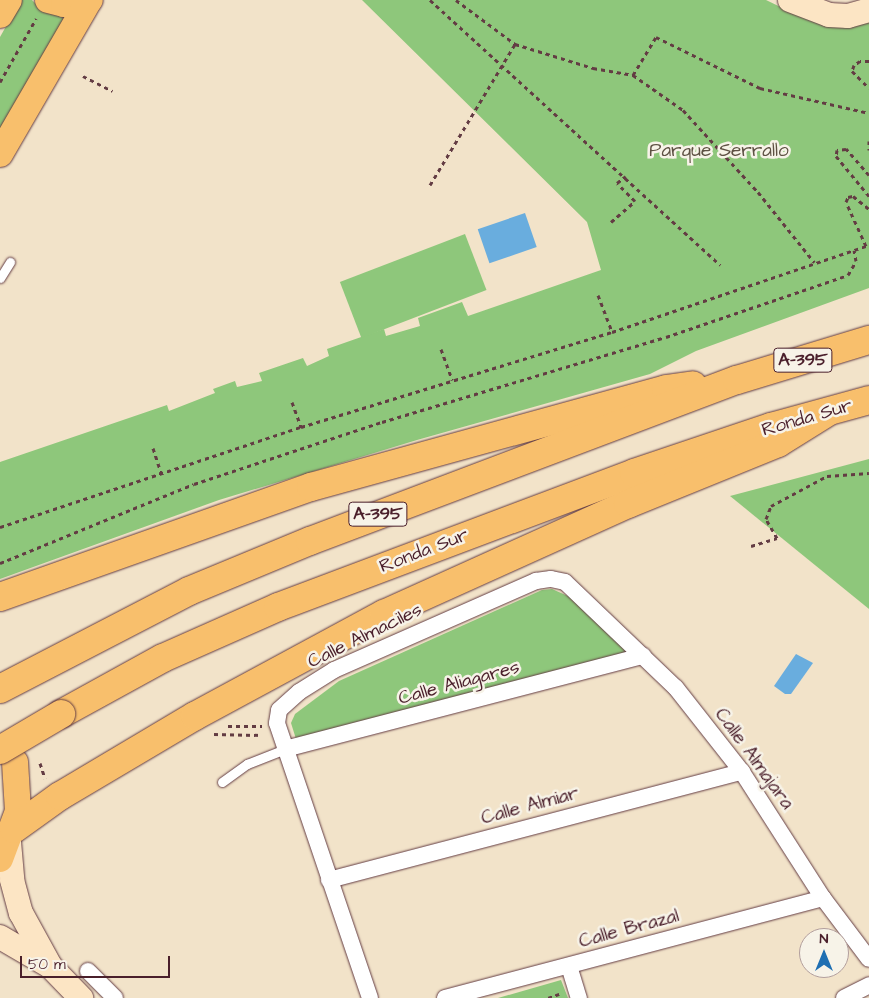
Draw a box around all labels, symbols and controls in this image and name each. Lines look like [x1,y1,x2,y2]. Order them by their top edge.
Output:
park label: Parque Serrallo [649,140,789,162]
road number: A-395 [773,344,833,376]
street label: Ronda Sur [759,394,855,442]
road number: A-395 [348,498,408,530]
street label: Ronda Sur [376,524,472,578]
street label: Calle Almaciles [304,599,426,673]
street label: Calle Aliagares [396,656,522,710]
street label: Calle Almajara [710,704,798,814]
street label: Calle Almiar [479,782,581,830]
street label: Calle Brazal [576,905,682,953]
north arrow [799,928,849,978]
text: N [820,929,828,949]
scale bar [22,946,172,978]
text: 50 m [28,954,66,975]

